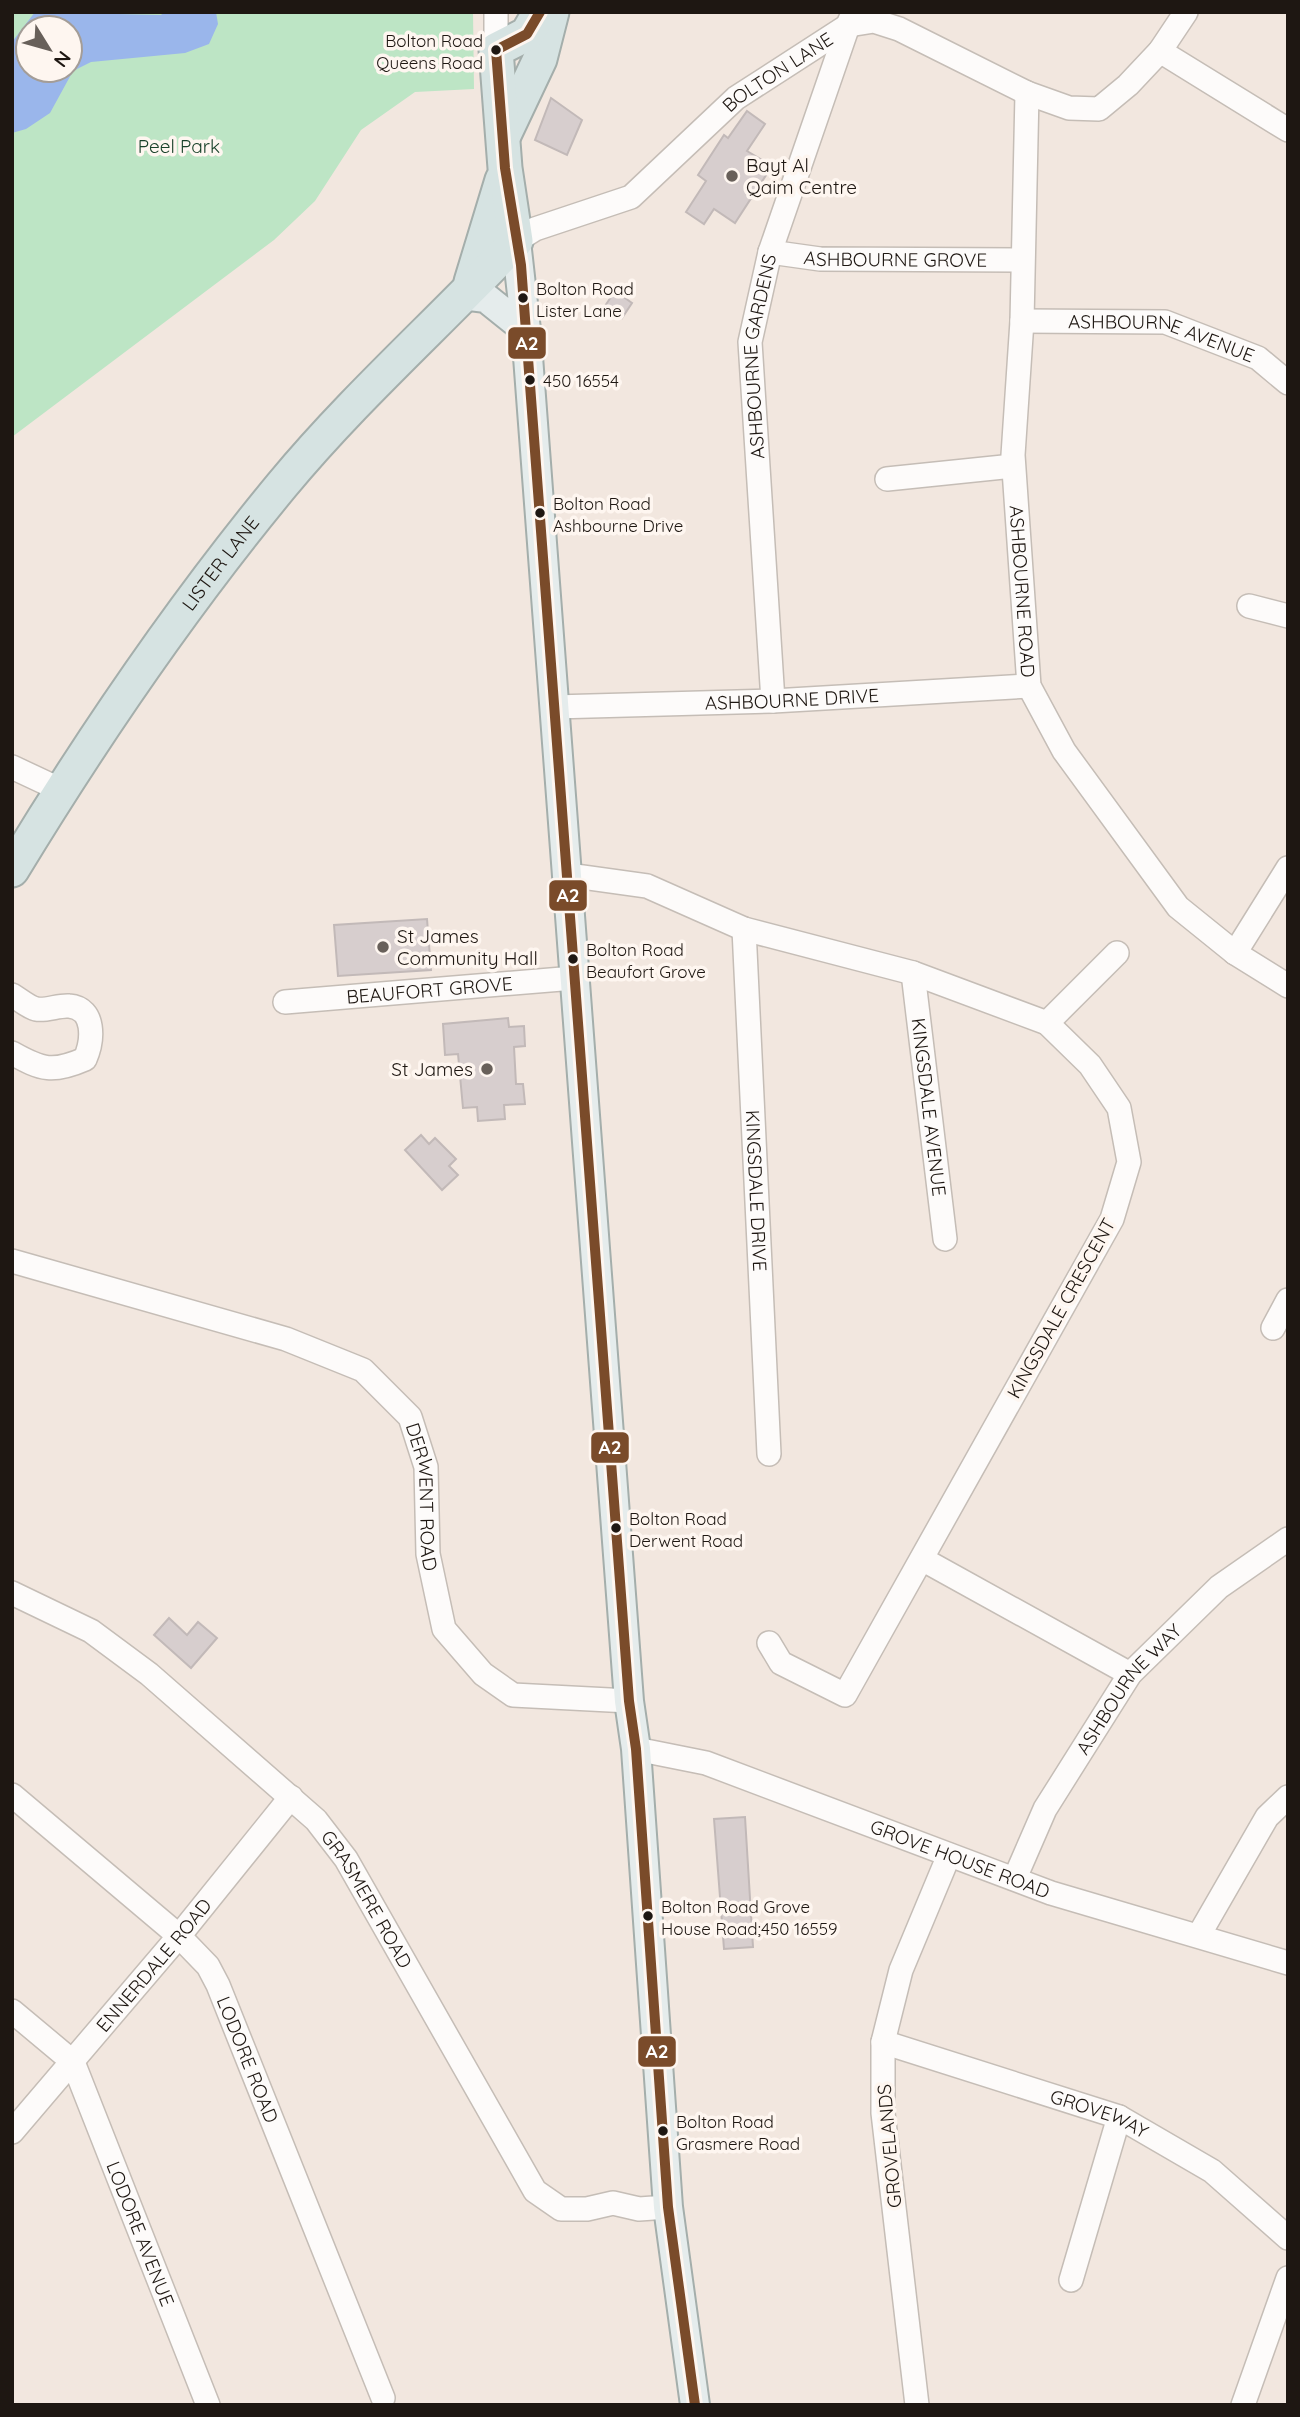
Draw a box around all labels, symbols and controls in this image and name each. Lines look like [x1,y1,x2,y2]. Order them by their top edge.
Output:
north arrow [14,14,84,84]
street label: BOLTON LANE [717,27,837,117]
place label: Bolton Road Queens Road [376,30,483,73]
marker: Bolton Road Queens Road [489,43,503,57]
text: N [49,46,76,72]
park label: Peel Park [138,134,220,158]
place label: Bayt Al Qaim Centre [746,153,857,199]
marker: Bayt Al Qaim Centre [724,168,740,184]
street label: ASHBOURNE GROVE [802,245,987,272]
street label: ASHBOURNE GARDENS [738,252,781,460]
place label: Bolton Road Lister Lane [536,278,634,321]
marker: Bolton Road Lister Lane [516,291,530,305]
street label: ASHBOURNE AVENUE [1068,309,1258,367]
line badge: A2 [507,326,547,360]
text: A2 [516,331,538,355]
place label: 450 16554 [543,370,619,391]
marker: 450 16554 [523,373,537,387]
place label: Bolton Road Ashbourne Drive [553,493,683,536]
street label: ASHBOURNE ROAD [1005,504,1040,678]
marker: Bolton Road Ashbourne Drive [533,506,547,520]
street label: LISTER LANE [176,511,264,615]
street label: ASHBOURNE DRIVE [704,683,880,715]
line badge: A2 [548,879,588,912]
text: A2 [557,883,579,907]
place label: St James Community Hall [397,924,538,970]
marker: St James Community Hall [375,939,391,955]
place label: Bolton Road Beaufort Grove [586,939,706,982]
marker: Bolton Road Beaufort Grove [566,952,580,966]
street label: BEAUFORT GROVE [345,971,514,1009]
street label: KINGSDALE AVENUE [906,1016,952,1198]
place label: St James [391,1057,473,1081]
marker: St James [479,1061,495,1077]
street label: KINGSDALE DRIVE [741,1109,772,1272]
street label: KINGSDALE CRESCENT [1001,1214,1121,1402]
street label: DERWENT ROAD [401,1420,443,1573]
line badge: A2 [590,1431,630,1464]
text: A2 [599,1435,621,1459]
place label: Bolton Road Derwent Road [629,1508,743,1551]
marker: Bolton Road Derwent Road [609,1521,623,1535]
street label: ASHBOURNE WAY [1070,1618,1187,1759]
street label: GROVE HOUSE ROAD [867,1814,1053,1904]
street label: GRASMERE ROAD [316,1825,418,1972]
street label: ENNERDALE ROAD [91,1893,217,2037]
place label: Bolton Road Grove House Road;450 16559 [661,1896,838,1939]
marker: Bolton Road Grove House Road;450 16559 [641,1909,655,1923]
street label: LODORE ROAD [212,1993,284,2126]
line badge: A2 [637,2035,677,2068]
text: A2 [646,2039,668,2063]
street label: GROVELANDS [872,2083,906,2209]
street label: GROVEWAY [1047,2084,1153,2144]
place label: Bolton Road Grasmere Road [676,2111,800,2154]
marker: Bolton Road Grasmere Road [656,2124,670,2138]
street label: LODORE AVENUE [101,2158,180,2310]

